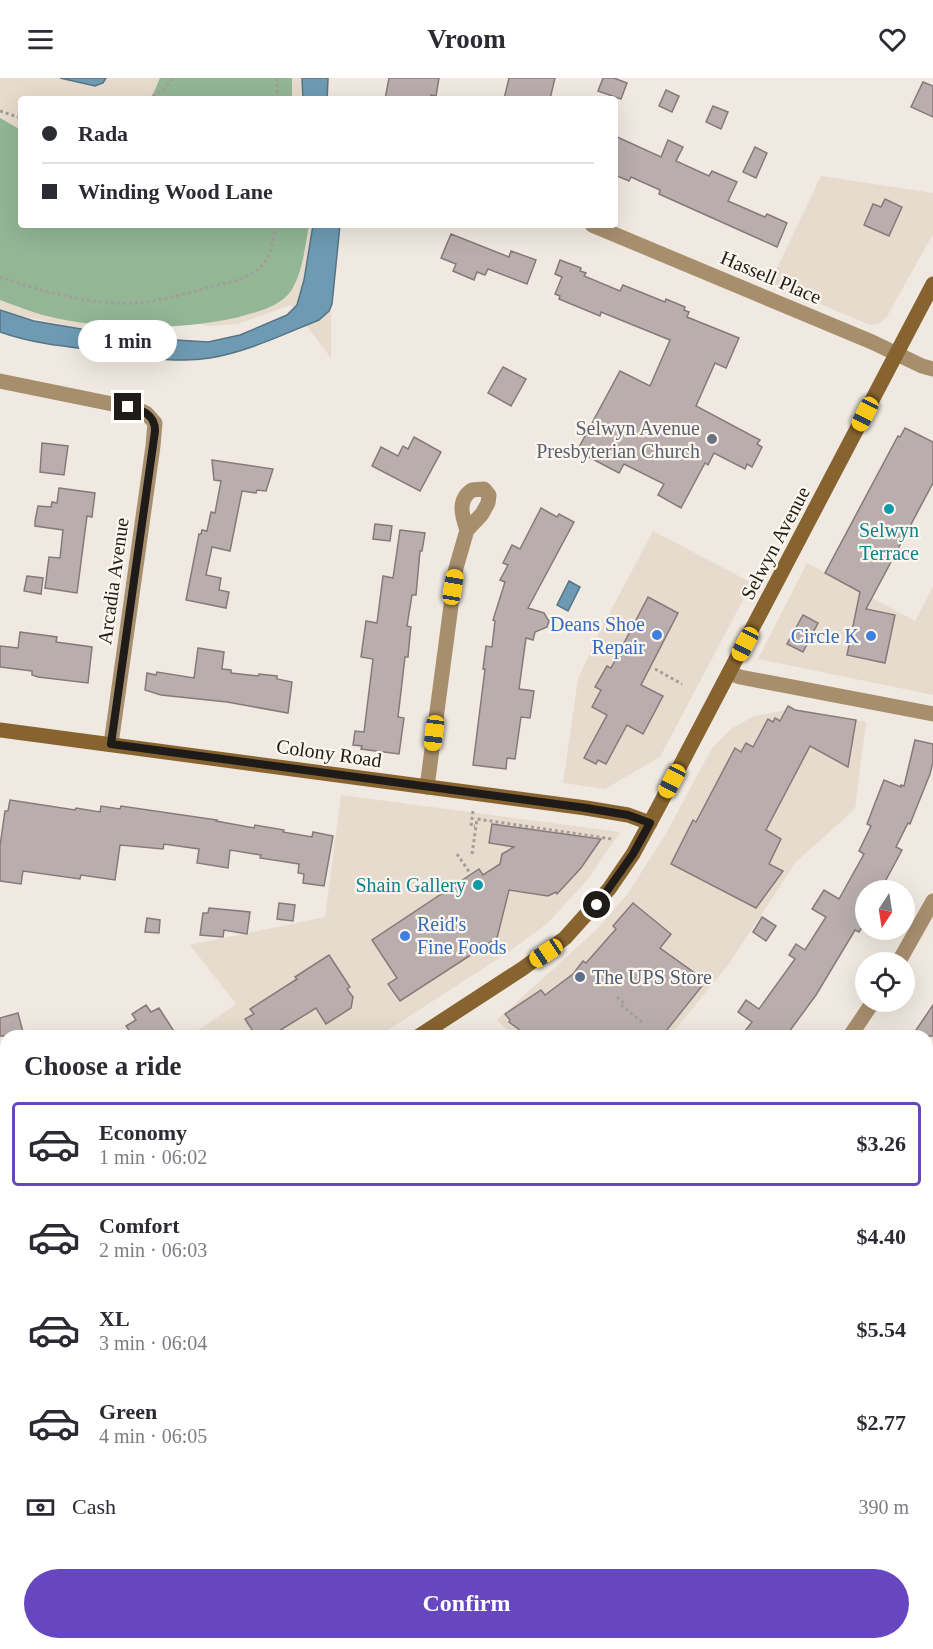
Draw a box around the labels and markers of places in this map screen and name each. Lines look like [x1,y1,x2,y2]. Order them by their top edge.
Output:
place label: Selwyn Avenue Presbyterian Church [536,417,700,463]
marker: Selwyn Avenue Presbyterian Church [705,432,719,446]
marker: Selwyn Terrace [882,502,896,516]
place label: Selwyn Terrace [859,519,919,564]
place label: Deans Shoe Repair [550,613,645,659]
place label: Circle K [791,625,860,647]
marker: Deans Shoe Repair [650,628,664,642]
marker: Circle K [864,629,878,643]
place label: Shain Gallery [355,874,466,897]
marker: Shain Gallery [471,878,485,892]
place label: Reid's Fine Foods [417,913,507,958]
marker: Reid's Fine Foods [398,929,412,943]
place label: The UPS Store [592,966,712,988]
marker: The UPS Store [573,970,587,984]

